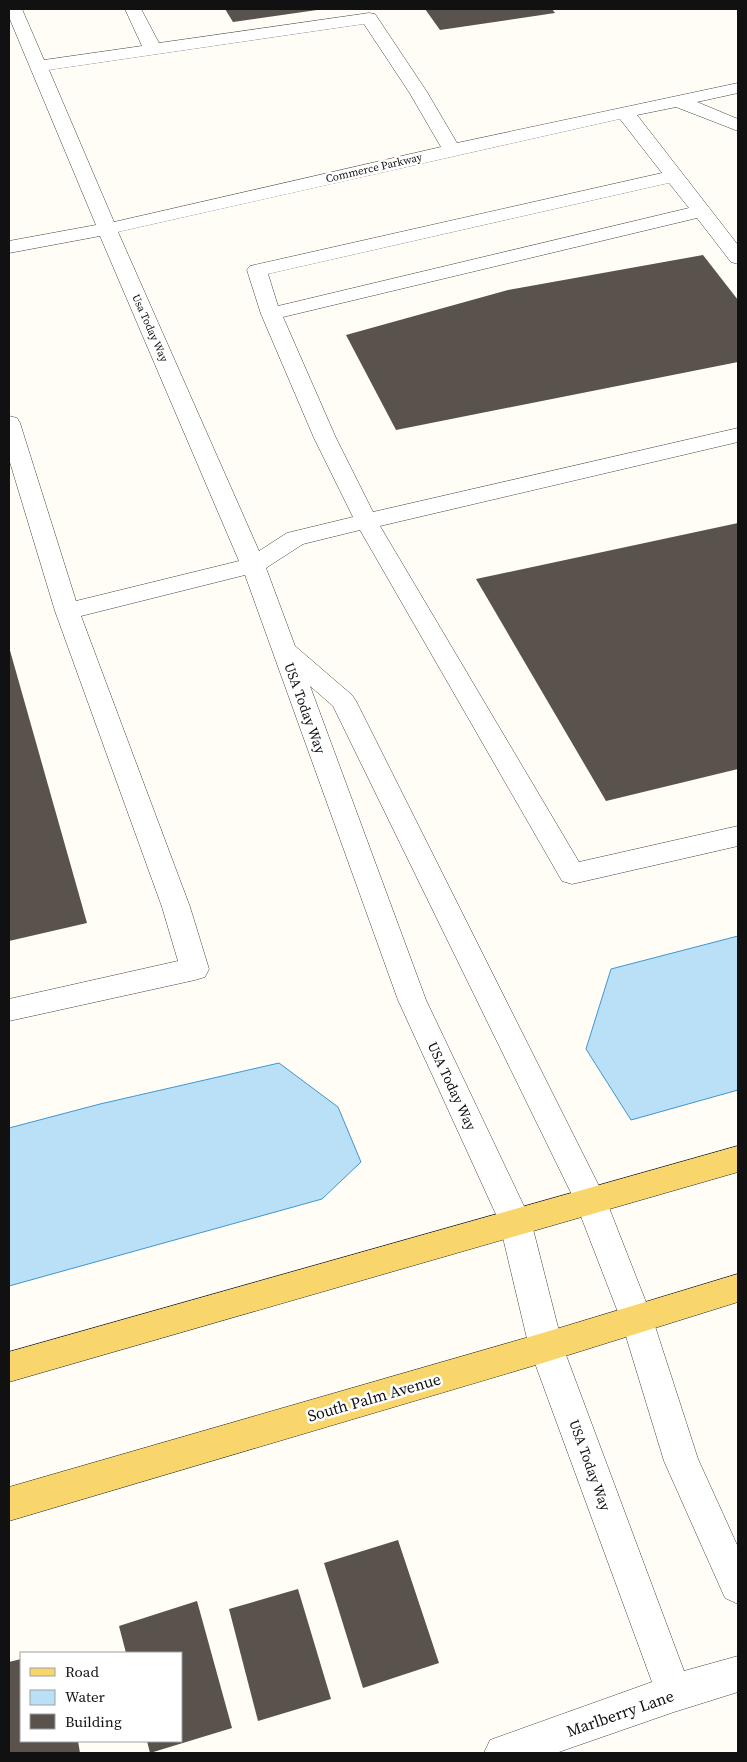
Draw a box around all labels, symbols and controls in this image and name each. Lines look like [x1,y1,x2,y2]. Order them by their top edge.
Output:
street label: Commerce Parkway [324,150,424,186]
street label: Usa Today Way [128,292,172,365]
street label: USA Today Way [279,660,331,757]
street label: USA Today Way [423,1038,482,1134]
street label: South Palm Avenue [305,1367,443,1427]
street label: USA Today Way [564,1417,616,1514]
legend [20,1652,182,1742]
text: Road [65,1661,99,1682]
street label: Marlberry Lane [563,1684,677,1742]
text: Water [65,1686,106,1707]
text: Building [65,1711,122,1732]

